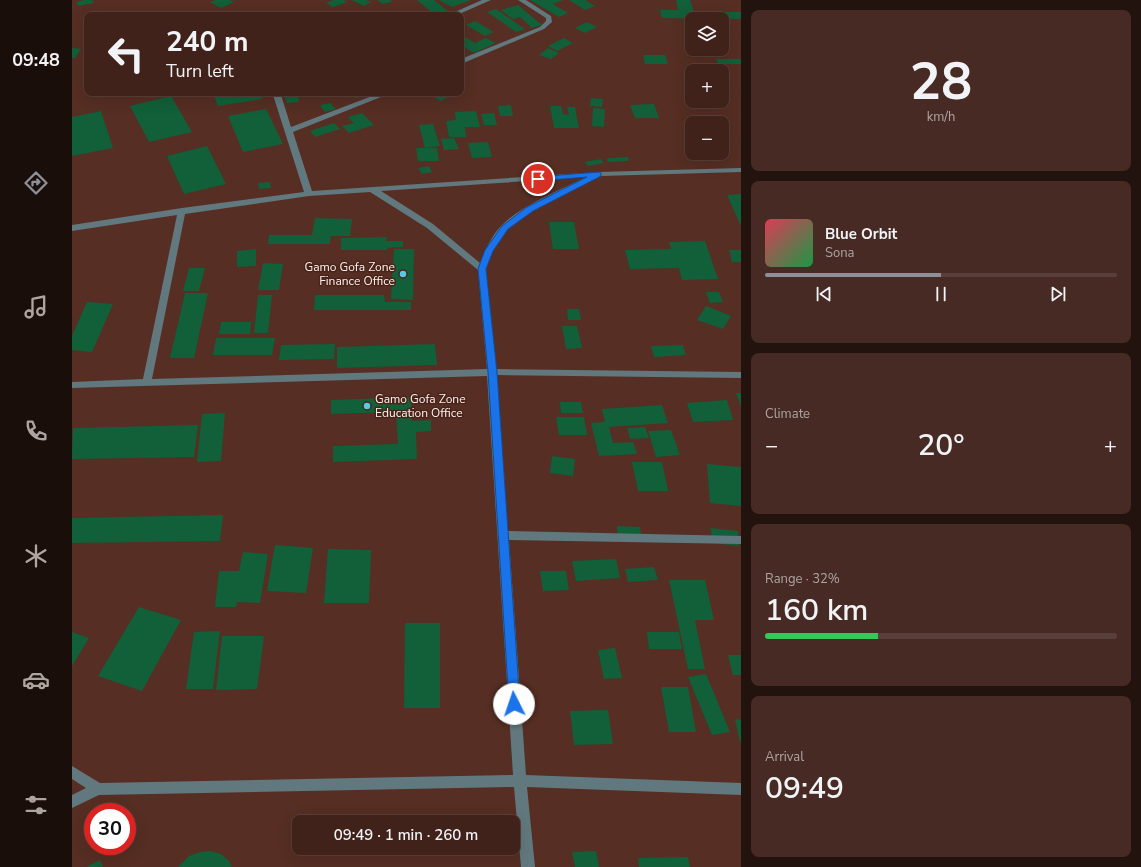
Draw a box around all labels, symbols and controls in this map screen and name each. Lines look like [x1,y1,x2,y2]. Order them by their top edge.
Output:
map controls [685,12,729,160]
button: layers [685,12,729,56]
text: 240 m [166,23,249,61]
icon: left [100,28,152,80]
text: 28 [910,46,972,117]
text: 09:48 [12,48,60,72]
text: Turn left [166,59,234,83]
button: + [685,64,729,108]
text: km/h [927,108,955,126]
button: − [685,116,729,160]
pin [521,162,555,196]
icon: arrive [527,168,549,190]
icon: directions [22,169,50,197]
text: Blue Orbit [825,224,897,244]
text: Sona [825,244,855,262]
place label: Gamo Gofa Zone Finance Office [304,259,395,289]
marker: Gamo Gofa Zone Finance Office [398,269,408,279]
icon: previous [813,283,835,305]
icon: pause [930,283,952,305]
icon: next [1047,283,1069,305]
icon: music [22,293,50,321]
place label: Gamo Gofa Zone Education Office [375,391,466,421]
marker: Gamo Gofa Zone Education Office [362,401,372,411]
text: Climate [765,405,810,423]
icon: phone [22,417,50,445]
text: 20° [917,425,965,466]
text: − [765,431,778,461]
text: + [1104,431,1117,461]
icon: climate [22,542,50,570]
text: Range · 32% [765,570,840,588]
text: 160 km [765,590,868,631]
icon: car [22,666,50,694]
position arrow [493,683,535,725]
text: Arrival [765,748,804,766]
text: 09:49 [765,768,844,809]
icon: filters [22,791,50,819]
speed limit sign: 30 [84,803,136,855]
text: 09:49 · 1 min · 260 m [334,825,478,845]

